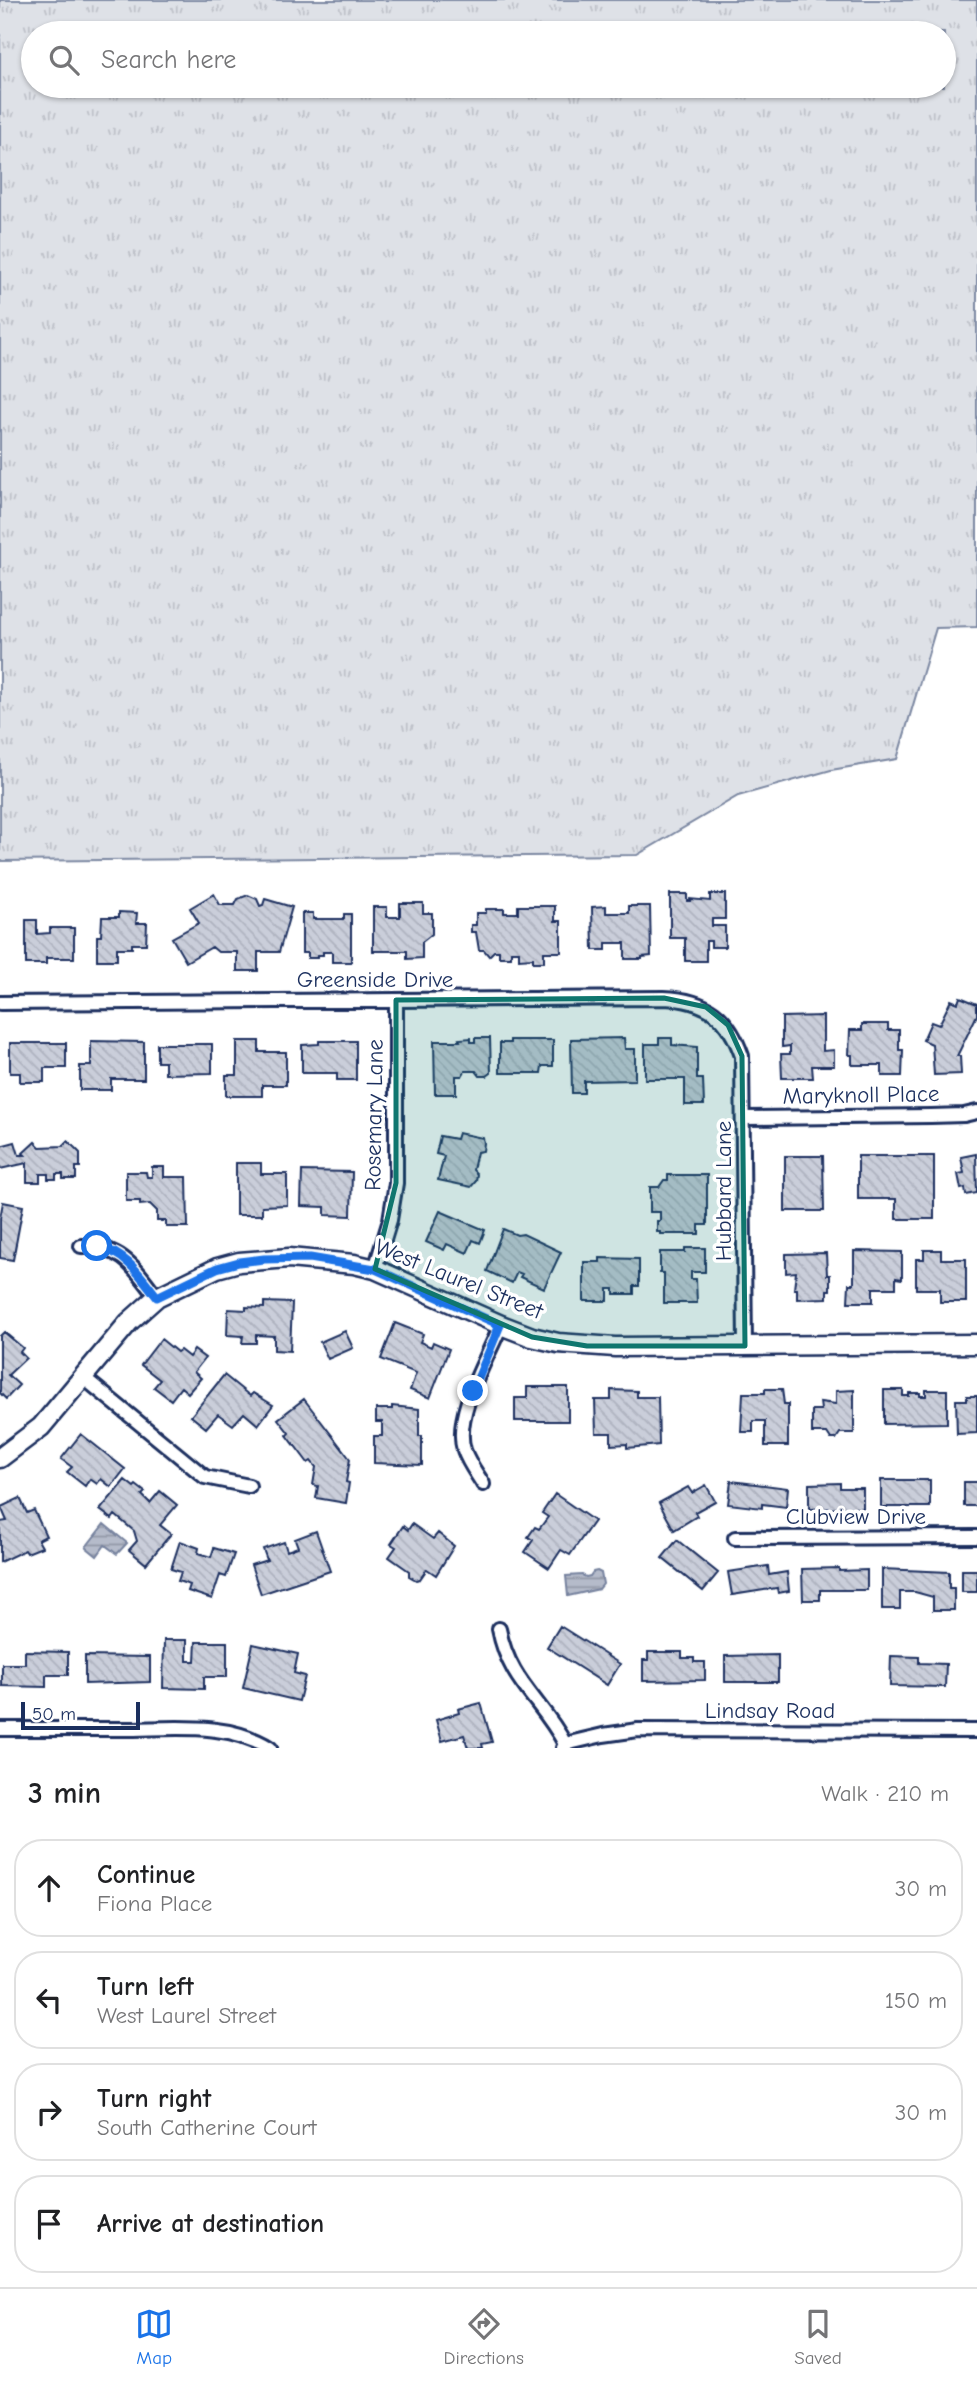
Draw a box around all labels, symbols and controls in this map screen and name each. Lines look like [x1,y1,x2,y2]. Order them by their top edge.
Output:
search box [21,21,956,98]
icon: search [45,41,83,79]
text: Search here [101,45,236,75]
street label: Greenside Drive [297,966,453,993]
street label: Rosemary Lane [359,1039,389,1191]
street label: Maryknoll Place [782,1080,940,1110]
street label: Hubbard Lane [710,1121,737,1261]
route start [81,1230,112,1261]
street label: West Laurel Street [371,1233,548,1326]
route end [457,1375,488,1406]
street label: Clubview Drive [786,1503,926,1530]
street label: Lindsay Road [705,1697,835,1724]
scale bar [21,1699,140,1731]
text: 50 m [32,1703,76,1725]
text: 3 min [28,1776,101,1811]
text: Walk · 210 m [821,1780,949,1807]
text: Continue [97,1860,195,1890]
icon: ahead [30,1869,68,1907]
text: 30 m [895,1875,947,1902]
text: Fiona Place [97,1890,212,1917]
text: Turn left [97,1972,194,2002]
icon: left [30,1981,68,2019]
text: 150 m [885,1987,947,2014]
text: West Laurel Street [97,2002,276,2029]
text: Turn right [97,2084,211,2114]
icon: right [30,2093,68,2131]
text: 30 m [895,2099,947,2126]
text: South Catherine Court [97,2114,317,2141]
icon: arrive [30,2205,68,2243]
text: Arrive at destination [97,2209,324,2239]
tab: Map [135,2305,173,2369]
tab: Directions [444,2305,524,2369]
tab: Saved [794,2305,842,2369]

